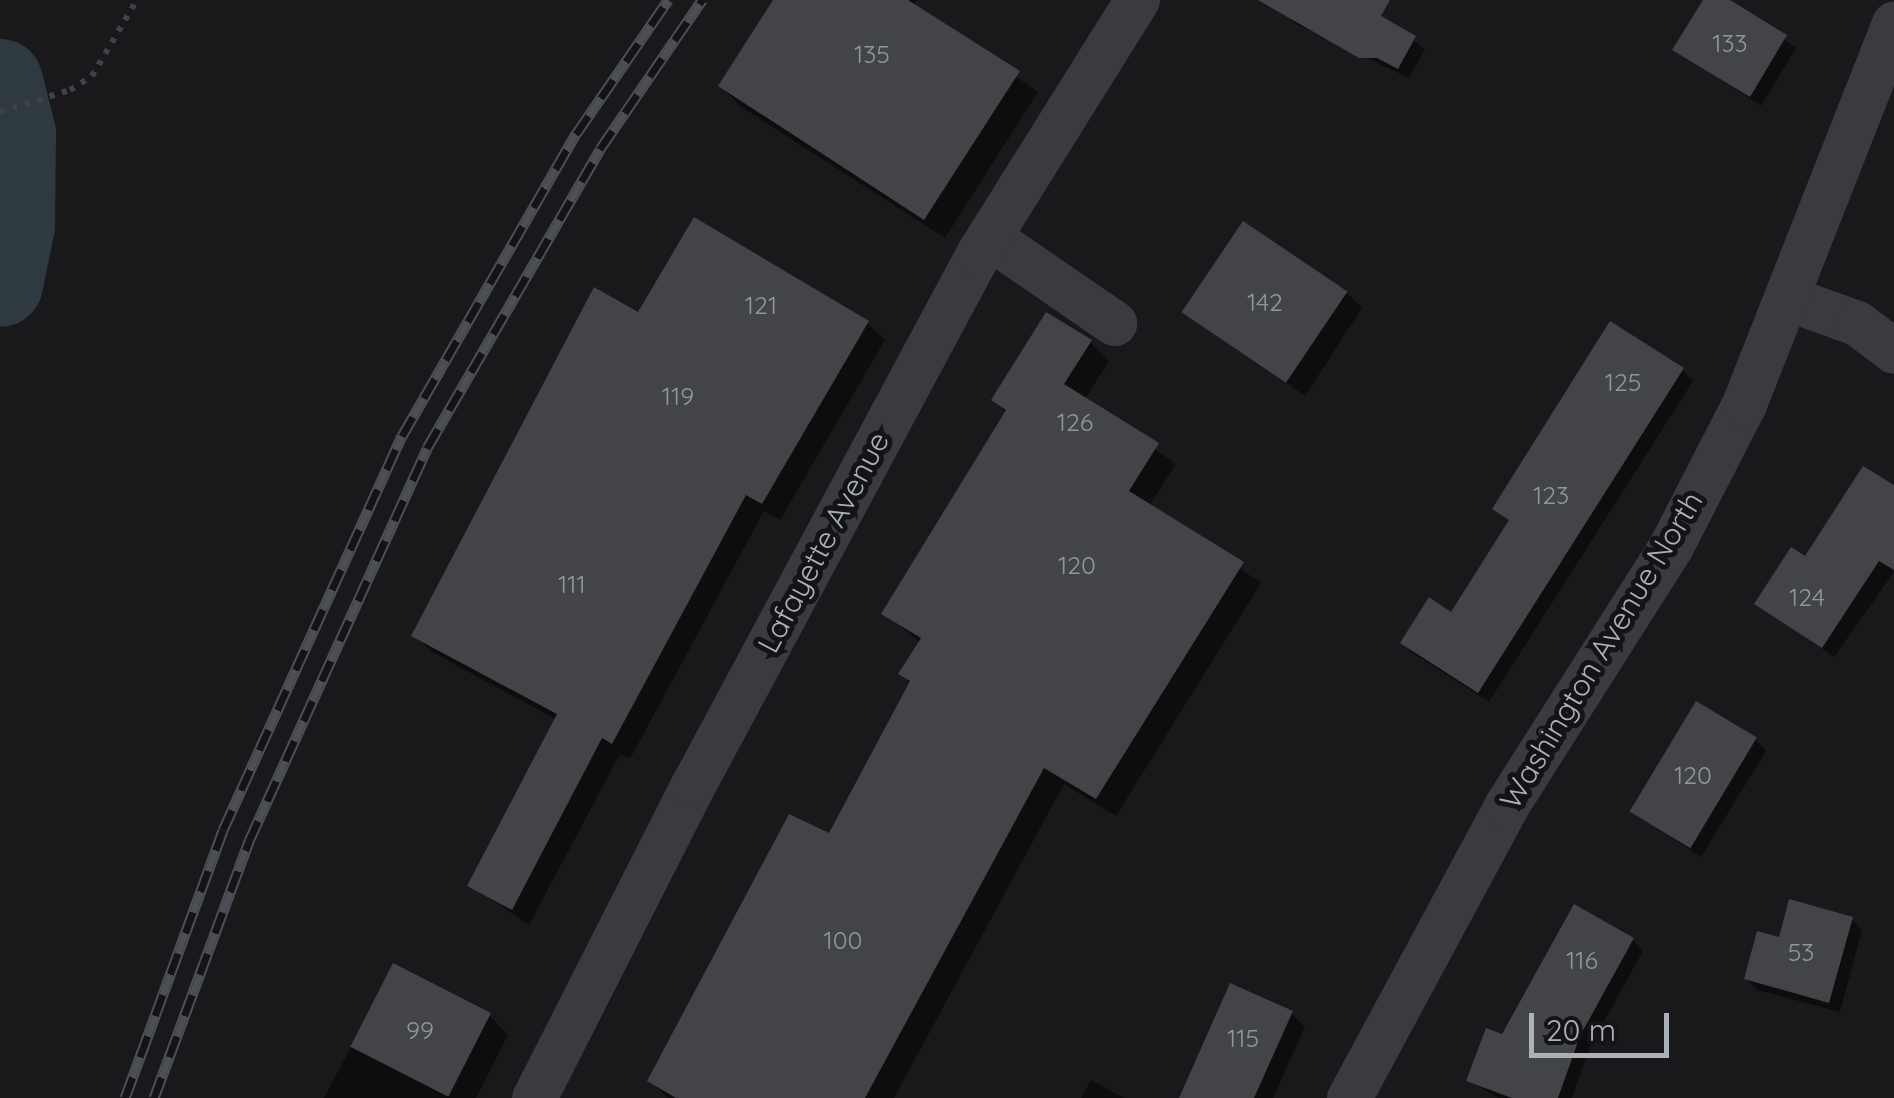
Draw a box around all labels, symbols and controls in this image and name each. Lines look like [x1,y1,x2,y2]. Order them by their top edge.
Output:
house number: 133 [1712,28,1748,58]
house number: 135 [854,39,890,69]
house number: 142 [1247,287,1283,317]
house number: 121 [745,290,777,320]
house number: 125 [1605,367,1641,397]
house number: 119 [662,381,694,411]
house number: 126 [1057,407,1093,437]
street label: Lafayette Avenue [750,425,896,659]
house number: 123 [1533,480,1569,510]
street label: Washington Avenue North [1492,485,1710,815]
house number: 120 [1058,550,1096,580]
house number: 111 [558,569,586,599]
house number: 124 [1789,582,1825,612]
house number: 120 [1674,760,1712,790]
house number: 100 [824,925,862,955]
house number: 53 [1788,937,1814,967]
house number: 116 [1566,945,1598,975]
scale bar [1534,993,1674,1055]
text: 20 m [1546,1011,1616,1049]
house number: 99 [406,1015,434,1045]
house number: 115 [1227,1023,1259,1053]

